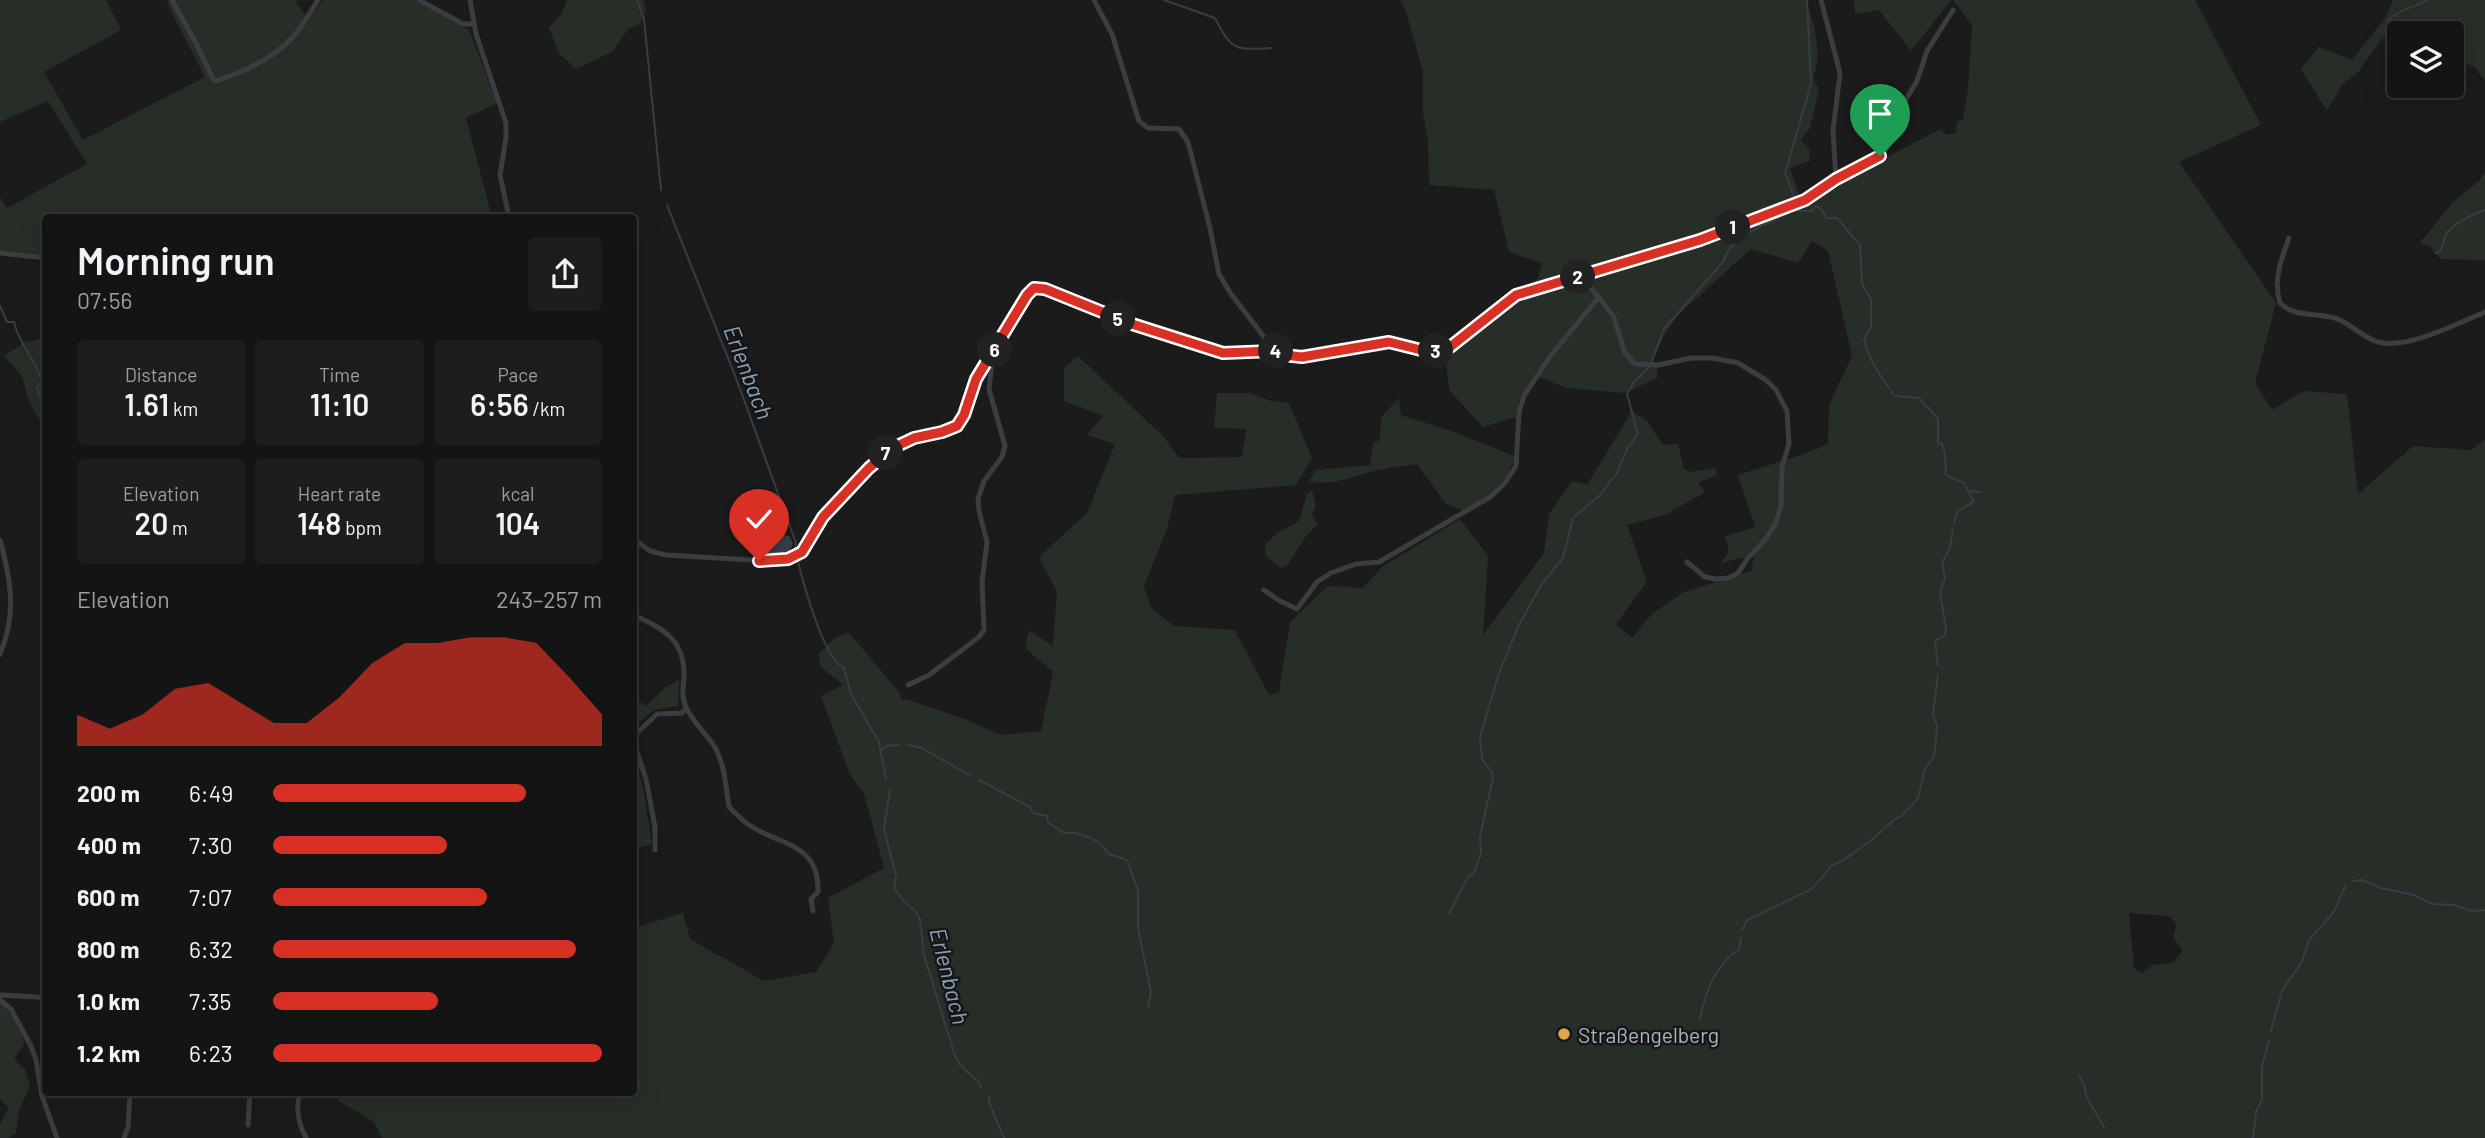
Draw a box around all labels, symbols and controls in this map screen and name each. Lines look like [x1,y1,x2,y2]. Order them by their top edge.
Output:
map controls [2387,21,2464,98]
button: layers [2387,21,2464,98]
pin [1850,84,1910,156]
icon: arrive [1861,95,1899,133]
pin: 1 [1716,210,1750,244]
text: 1 [1729,215,1736,238]
text: Morning run [77,237,275,283]
button: share [528,237,602,311]
pin: 2 [1560,260,1596,294]
text: 2 [1572,265,1583,288]
text: 07:56 [77,286,132,314]
pin: 5 [1100,302,1136,336]
text: 5 [1112,307,1123,330]
water label: Erlenbach [718,321,780,423]
pin: 6 [978,332,1012,368]
pin: 4 [1258,334,1294,368]
pin: 3 [1418,334,1454,368]
text: 6 [989,338,1000,361]
text: 4 [1270,339,1281,362]
text: 3 [1430,339,1441,362]
text: Distance [125,363,197,386]
text: Time [319,363,360,386]
text: Pace [497,363,538,386]
text: 1.61 [124,386,169,422]
text: 11:10 [310,386,369,422]
text: 6:56 [470,386,529,422]
text: km [169,397,198,420]
text: /km [529,397,565,420]
pin: 7 [868,435,903,470]
text: 7 [881,441,890,464]
text: Elevation [123,482,199,505]
text: Heart rate [298,482,381,505]
text: kcal [501,482,534,505]
pin [729,489,789,561]
icon: check [740,500,778,538]
text: 20 [135,505,168,541]
text: 148 [297,505,341,541]
text: 104 [495,505,540,541]
text: m [168,516,188,539]
text: bpm [341,516,382,539]
text: Elevation [77,585,170,613]
text: 243–257 m [496,585,602,613]
text: 200 m [77,779,140,807]
text: 6:49 [189,779,233,807]
text: 400 m [77,831,141,859]
text: 7:30 [189,831,233,859]
text: 600 m [77,883,139,911]
text: 7:07 [189,883,232,911]
water label: Erlenbach [924,925,976,1027]
text: 800 m [77,935,139,963]
text: 6:32 [189,935,233,963]
text: 1.0 km [77,987,140,1015]
text: 7:35 [189,987,231,1015]
place label: Straßengelberg [1578,1022,1719,1047]
marker: Straßengelberg [1556,1026,1572,1042]
text: 1.2 km [77,1039,140,1067]
text: 6:23 [189,1039,233,1067]

